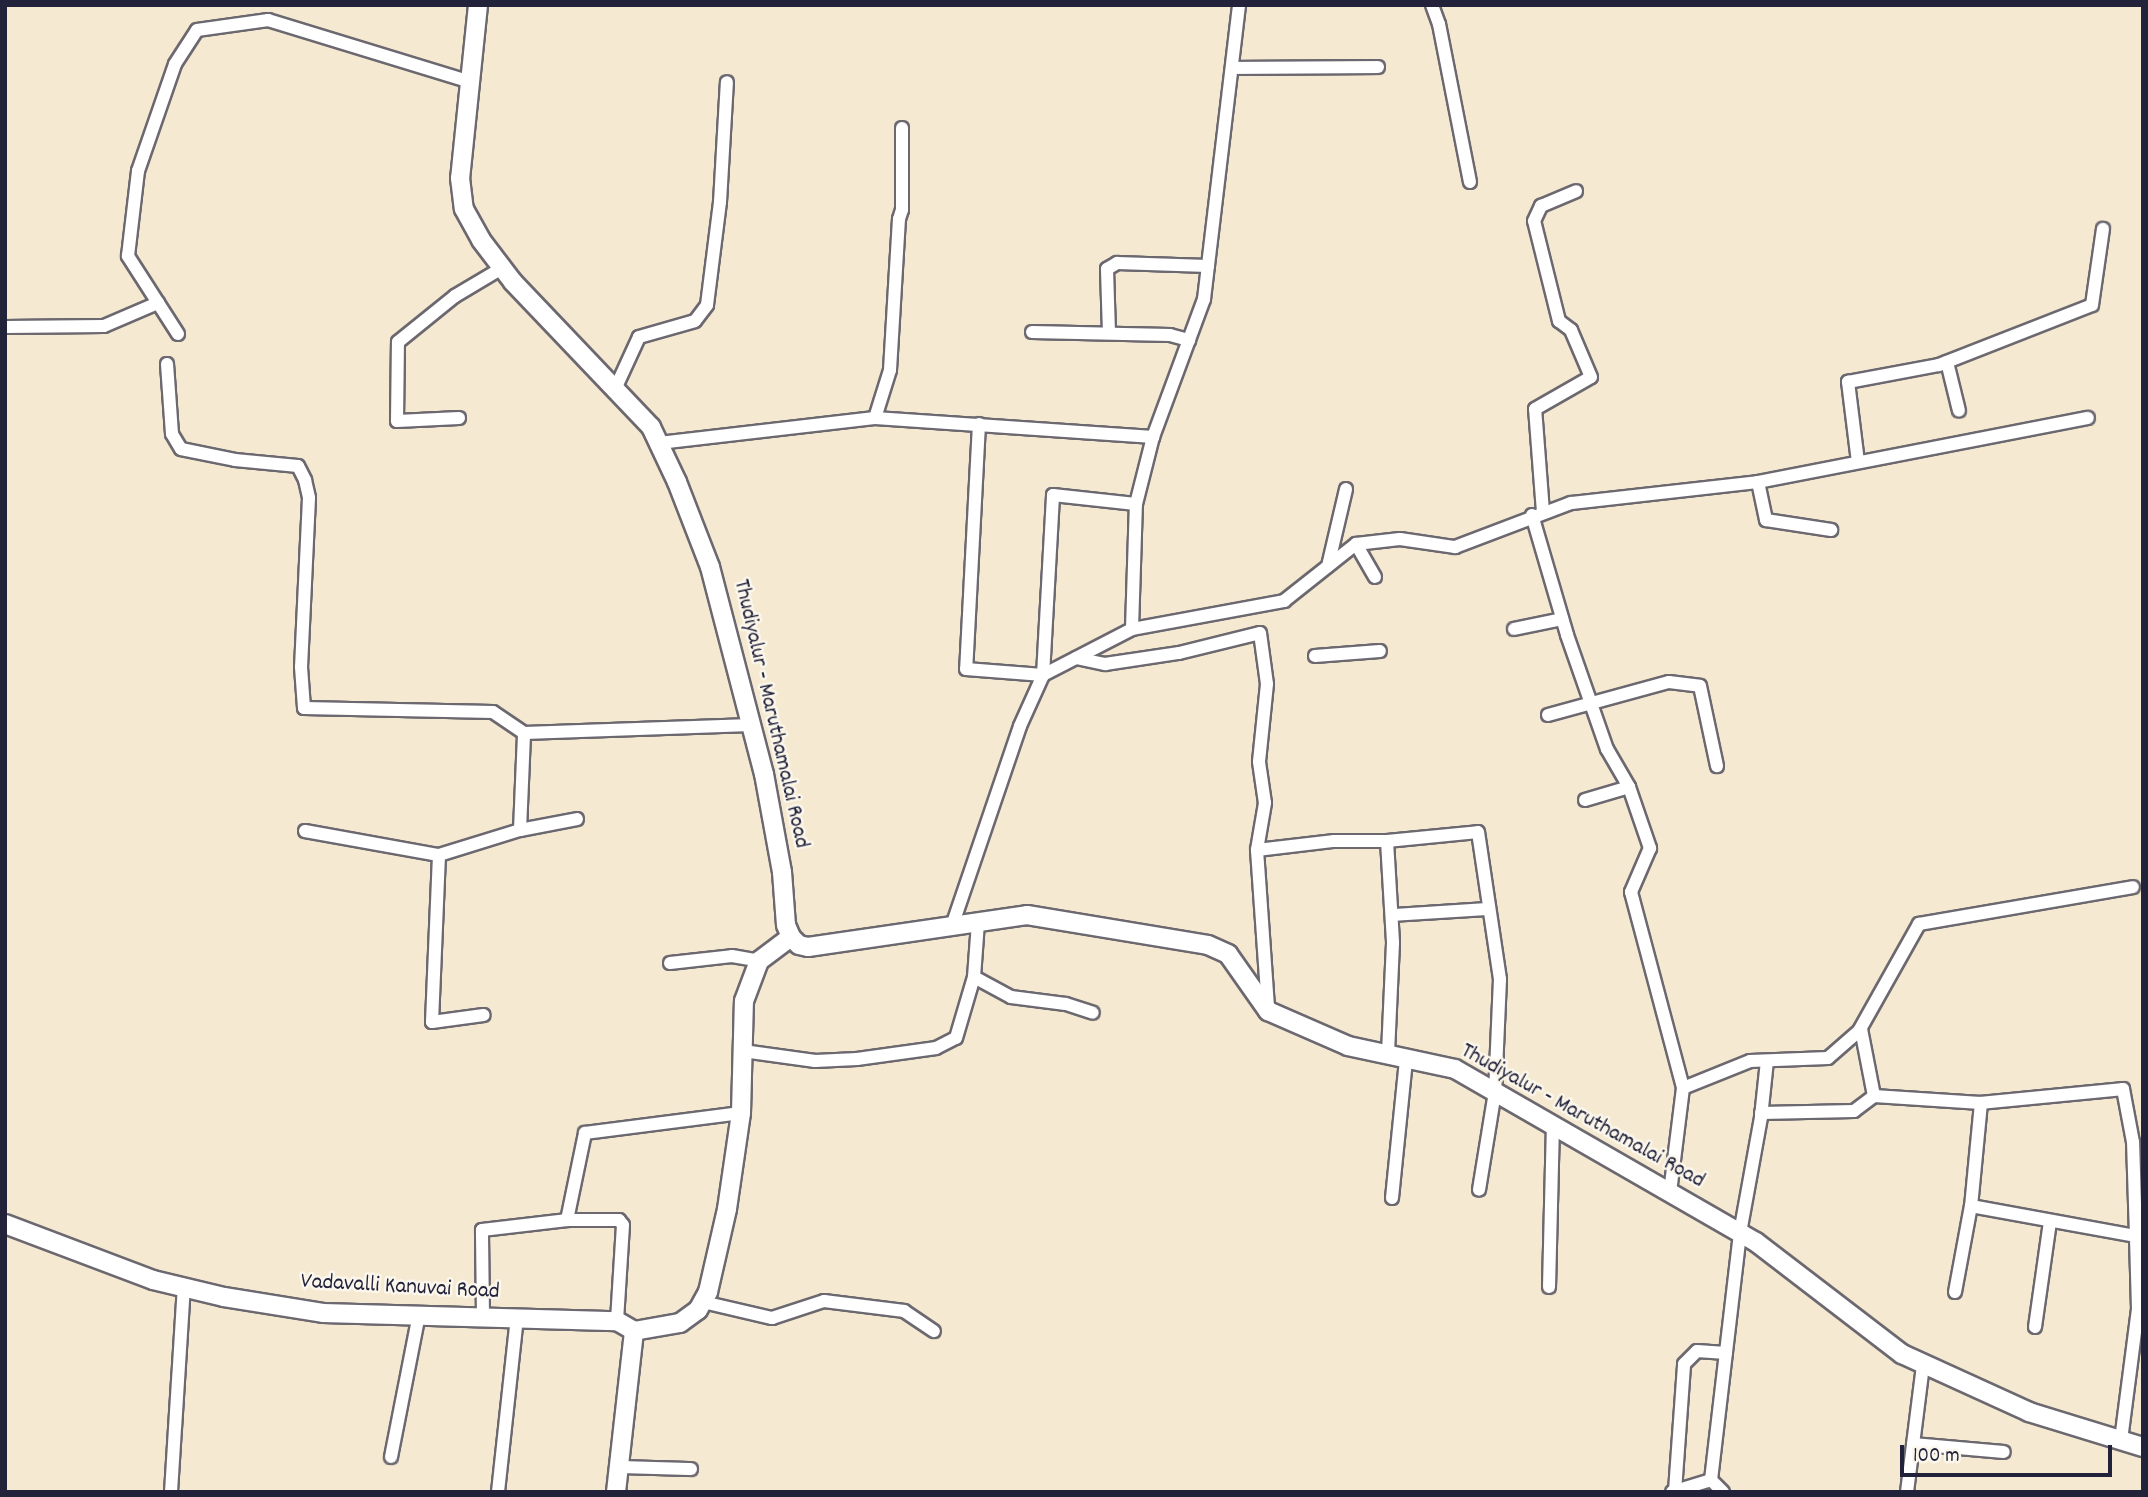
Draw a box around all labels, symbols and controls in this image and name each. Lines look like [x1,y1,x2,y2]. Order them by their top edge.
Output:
street label: Thudiyalur - Maruthamalai Road [726,577,814,851]
street label: Thudiyalur - Maruthamalai Road [1455,1038,1709,1196]
street label: Vadavalli Kanuvai Road [300,1269,500,1307]
scale bar [1903,1430,2115,1474]
text: 100 m [1913,1442,1960,1472]

